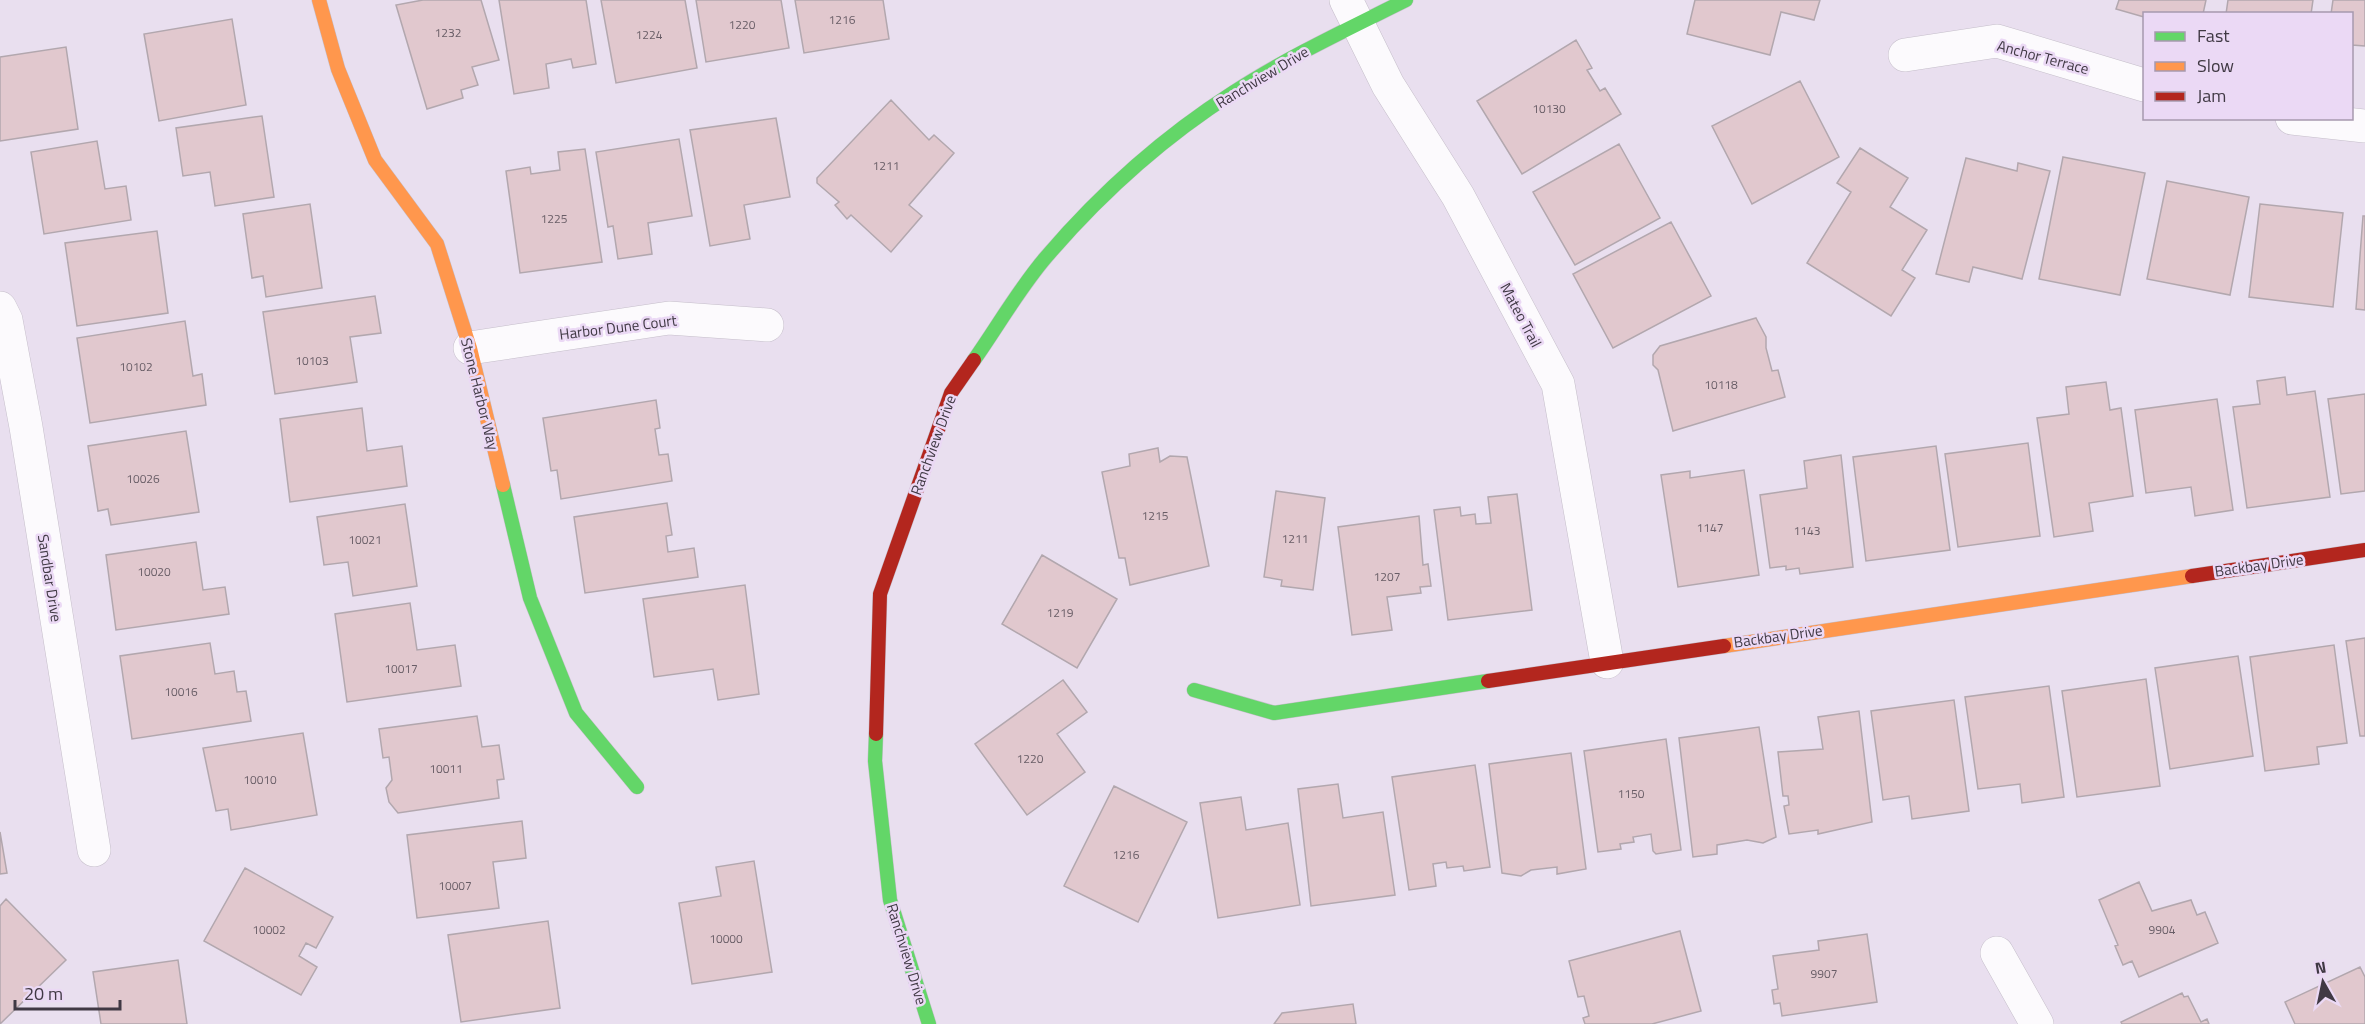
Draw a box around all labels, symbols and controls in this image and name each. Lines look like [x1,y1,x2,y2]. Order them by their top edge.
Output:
house number: 1216 [829,10,856,29]
legend [2143,12,2353,120]
house number: 1220 [729,15,756,34]
text: Fast [2197,22,2230,49]
house number: 1232 [435,23,461,42]
house number: 1224 [636,25,663,44]
street label: Anchor Terrace [1995,34,2091,80]
street label: Ranchview Drive [1211,40,1313,114]
text: Slow [2197,52,2234,79]
text: Jam [2197,82,2226,109]
house number: 10130 [1532,99,1566,118]
house number: 1211 [873,156,899,175]
house number: 1225 [541,209,568,228]
street label: Mateo Trail [1494,279,1548,351]
street label: Harbor Dune Court [558,308,679,346]
street label: Stone Harbor Way [455,335,505,453]
house number: 10103 [295,351,329,370]
house number: 10102 [119,357,153,376]
house number: 10118 [1704,375,1738,394]
street label: Ranchview Drive [904,392,962,498]
house number: 10026 [126,469,160,488]
house number: 1215 [1142,506,1169,525]
house number: 1147 [1697,518,1723,537]
house number: 1143 [1794,521,1820,540]
house number: 1211 [1282,529,1308,548]
house number: 10021 [348,530,382,549]
street label: Sandbar Drive [32,533,68,623]
street label: Backbay Drive [2213,547,2305,583]
house number: 10020 [137,562,171,581]
house number: 1207 [1374,567,1400,586]
house number: 1219 [1047,603,1074,622]
street label: Backbay Drive [1732,618,1824,654]
house number: 10017 [384,659,418,678]
house number: 10016 [164,682,198,701]
house number: 1220 [1017,749,1044,768]
house number: 10011 [429,759,463,778]
house number: 10010 [243,770,277,789]
house number: 1150 [1618,784,1645,803]
house number: 1216 [1113,845,1140,864]
house number: 10007 [438,876,472,895]
street label: Ranchview Drive [881,900,933,1008]
house number: 10002 [252,920,286,939]
house number: 9904 [2149,920,2176,939]
house number: 10000 [709,929,743,948]
north arrow [2293,952,2353,1012]
text: N [2313,954,2328,980]
house number: 9907 [1811,964,1837,983]
scale bar [15,973,120,1011]
text: 20 m [24,980,63,1007]

